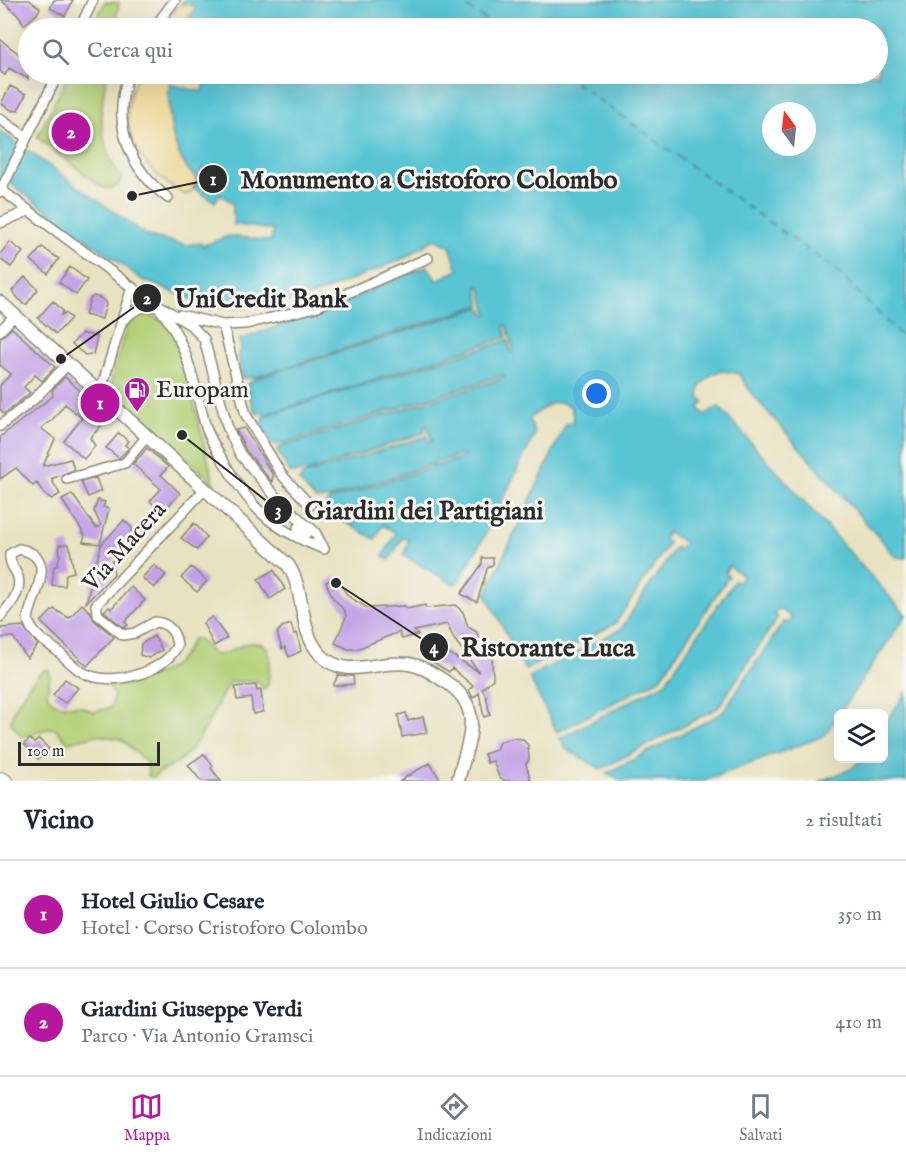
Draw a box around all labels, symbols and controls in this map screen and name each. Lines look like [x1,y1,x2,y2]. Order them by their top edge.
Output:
search box [18,18,888,84]
icon: search [39,35,72,68]
text: Cerca qui [87,37,173,65]
north arrow [762,102,816,156]
pin: 2 [52,110,90,154]
callout: Monumento a Cristoforo Colombo [198,157,630,201]
text: Monumento a Cristoforo Colombo [240,164,618,197]
text: 1 [210,169,217,192]
callout: UniCredit Bank [132,276,360,320]
text: UniCredit Bank [173,283,349,316]
text: 2 [143,288,152,311]
fuel station icon: Europam [122,375,152,413]
place label: Europam [156,375,249,406]
your location [582,379,611,408]
pin: 1 [80,380,120,426]
callout: Giardini dei Partigiani [263,488,556,532]
street label: Via Macera [76,495,174,599]
text: Giardini dei Partigiani [305,495,543,528]
text: 3 [275,500,281,523]
callout: Ristorante Luca [419,625,647,669]
text: Ristorante Luca [461,632,636,665]
text: 4 [430,637,440,660]
map controls [834,709,888,763]
button: layers [834,709,888,763]
scale bar [18,739,160,766]
text: 100 m [27,742,64,762]
text: Vicino [24,804,94,837]
text: 2 risultati [805,808,882,833]
text: Hotel Giulio Cesare [81,888,264,916]
text: 1 [40,902,47,927]
text: 350 m [838,902,882,927]
text: Hotel · Corso Cristoforo Colombo [81,916,368,941]
text: Giardini Giuseppe Verdi [81,996,302,1024]
text: 2 [39,1010,48,1035]
text: 410 m [835,1010,882,1035]
text: Parco · Via Antonio Gramsci [81,1024,313,1049]
tab: Mappa [124,1090,170,1146]
tab: Indicazioni [417,1090,492,1146]
tab: Salvati [739,1090,782,1146]

